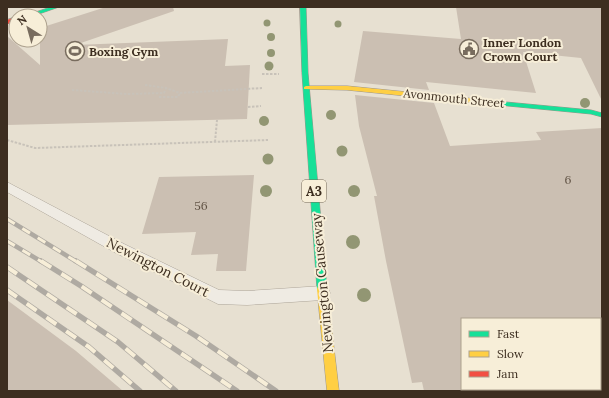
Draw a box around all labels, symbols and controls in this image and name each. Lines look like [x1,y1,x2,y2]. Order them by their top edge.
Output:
north arrow [8,8,48,48]
text: N [14,12,30,28]
place label: Inner London Crown Court [483,35,562,64]
public building icon: Inner London Crown Court [458,38,480,60]
sports icon: Boxing Gym [64,40,86,62]
place label: Boxing Gym [89,44,158,59]
street label: Avonmouth Street [402,85,506,111]
house number: 6 [565,172,572,187]
road number: A3 [302,180,326,202]
house number: 56 [194,198,208,213]
street label: Newington Causeway [307,212,337,354]
street label: Newington Court [104,233,213,301]
legend [461,318,601,390]
text: Fast [497,326,520,341]
text: Slow [497,346,524,361]
text: Jam [496,366,518,381]

